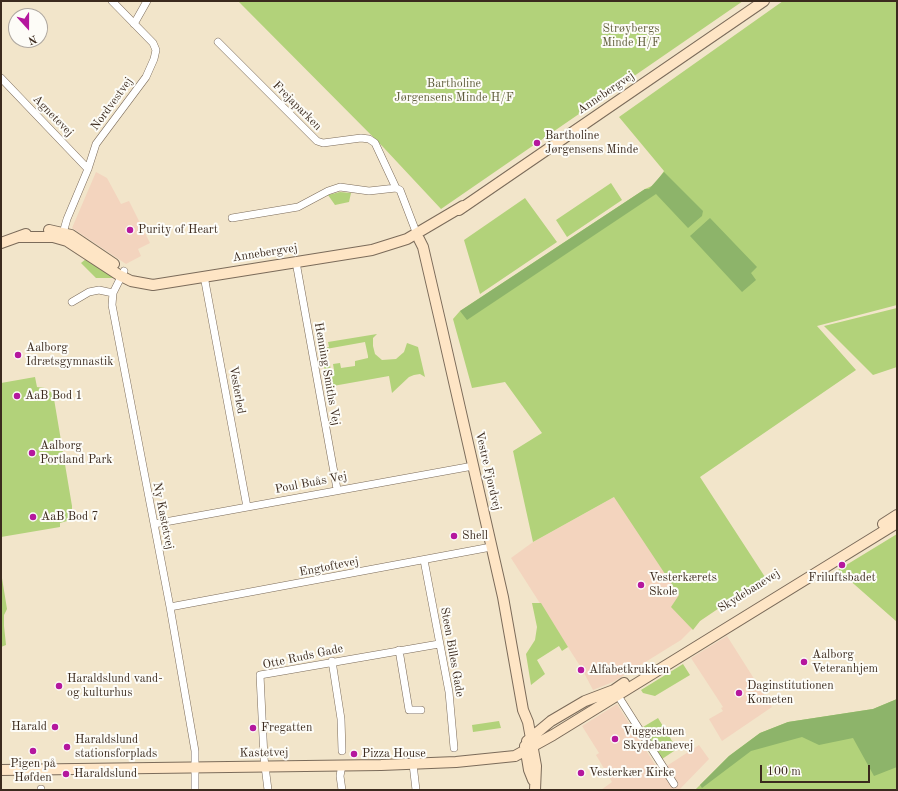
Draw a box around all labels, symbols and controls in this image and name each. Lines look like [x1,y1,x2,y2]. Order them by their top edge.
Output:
north arrow [8,8,48,48]
park label: Strøybergs Minde H/F [602,22,660,50]
text: N [26,32,38,45]
street label: Annebergvej [575,69,637,117]
street label: Nordvestvej [88,75,136,133]
park label: Bartholine Jørgensens Minde H/F [394,77,514,105]
street label: Frejaparken [269,78,325,134]
street label: Agnetevej [30,92,76,140]
place label: Bartholine Jørgensens Minde [545,129,638,157]
marker: Bartholine Jørgensens Minde [532,138,542,148]
place label: Purity of Heart [138,223,218,237]
marker: Purity of Heart [125,225,135,235]
street label: Annebergvej [231,241,299,265]
street label: Henning Smiths Vej [311,321,343,427]
place label: Aalborg Idrætsgymnastik [26,341,113,369]
marker: Aalborg Idrætsgymnastik [13,350,23,360]
street label: Vesterled [226,365,248,415]
place label: AaB Bod 1 [25,389,83,403]
marker: AaB Bod 1 [12,391,22,401]
street label: Vestre Fjordvej [472,430,504,512]
place label: Aalborg Portland Park [40,439,113,467]
marker: Aalborg Portland Park [27,448,37,458]
street label: Poul Buås Vej [274,469,348,497]
street label: Ny Kastetvej [149,481,177,551]
place label: AaB Bod 7 [41,510,99,524]
marker: AaB Bod 7 [28,512,38,522]
place label: Shell [462,529,488,543]
marker: Shell [449,531,459,541]
street label: Engtoftevej [298,554,360,580]
marker: Friluftsbadet [837,560,847,570]
street label: Skydebanevej [715,566,783,616]
place label: Vesterkærets Skole [649,571,717,599]
place label: Friluftsbadet [808,571,876,585]
marker: Vesterkærets Skole [636,580,646,590]
street label: Steen Billes Gade [437,606,467,698]
street label: Otte Ruds Gade [261,641,345,673]
place label: Aalborg Veteranhjem [812,648,878,676]
marker: Aalborg Veteranhjem [799,657,809,667]
place label: Alfabetkrukken [589,663,669,677]
marker: Alfabetkrukken [576,665,586,675]
place label: Haraldslund vand- og kulturhus [67,672,163,700]
place label: Daginstitutionen Kometen [747,679,834,707]
marker: Haraldslund vand- og kulturhus [54,681,64,691]
marker: Daginstitutionen Kometen [734,688,744,698]
place label: Harald [11,720,47,734]
place label: Fregatten [261,721,312,735]
marker: Harald [50,722,60,732]
marker: Fregatten [248,723,258,733]
place label: Vuggestuen Skydebanevej [623,725,693,753]
place label: Haraldslund stationsforplads [75,733,157,761]
marker: Vuggestuen Skydebanevej [610,734,620,744]
marker: Haraldslund stationsforplads [62,742,72,752]
street label: Kastetvej [239,745,289,761]
marker: Pigen på Høfden [28,746,38,756]
place label: Pizza House [362,747,426,761]
marker: Pizza House [349,749,359,759]
place label: Pigen på Høfden [10,757,56,785]
scale bar [762,757,872,783]
place label: Vesterkær Kirke [589,766,674,780]
text: 100 m [767,766,801,778]
place label: Haraldslund [74,767,137,781]
marker: Vesterkær Kirke [576,768,586,778]
marker: Haraldslund [61,769,71,779]

